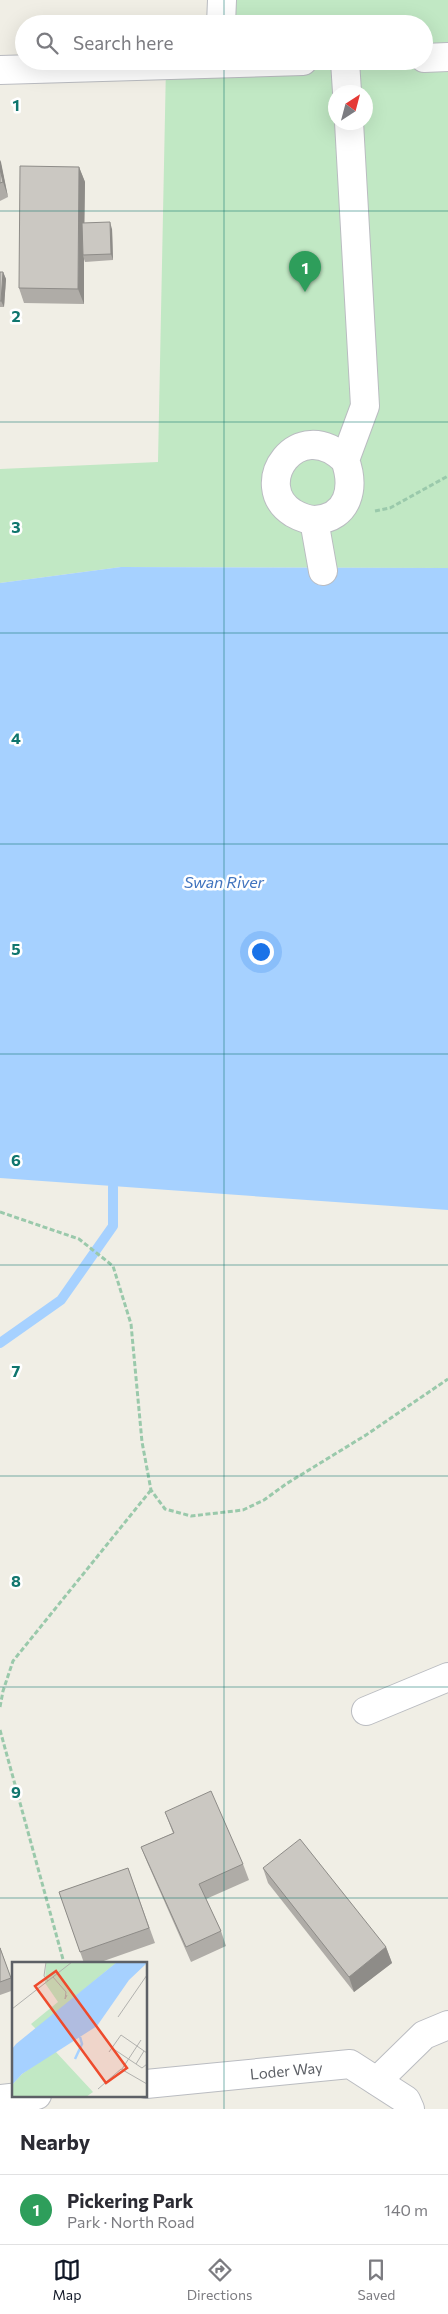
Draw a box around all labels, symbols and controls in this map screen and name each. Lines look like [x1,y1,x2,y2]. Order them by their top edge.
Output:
search box [15,15,433,70]
icon: search [33,29,61,57]
text: Search here [73,31,173,54]
north arrow [328,85,373,130]
text: 1 [12,95,20,114]
pin: 1 [289,251,321,292]
text: 2 [11,306,21,325]
text: 3 [11,517,21,536]
text: 4 [11,728,21,747]
water label: Swan River [184,872,265,891]
text: 5 [11,939,21,958]
your location [248,939,274,965]
text: 6 [11,1150,21,1169]
text: 7 [12,1361,21,1380]
text: 8 [11,1571,21,1590]
text: 9 [11,1782,21,1801]
inset map [12,1962,148,2096]
street label: Loder Way [249,2058,324,2083]
text: Nearby [20,2129,90,2154]
text: Pickering Park [67,2189,194,2212]
text: 1 [32,2200,40,2219]
text: 140 m [384,2200,428,2219]
text: Park · North Road [67,2212,195,2231]
tab: Map [53,2256,81,2303]
tab: Directions [187,2256,252,2303]
tab: Saved [358,2256,395,2303]

